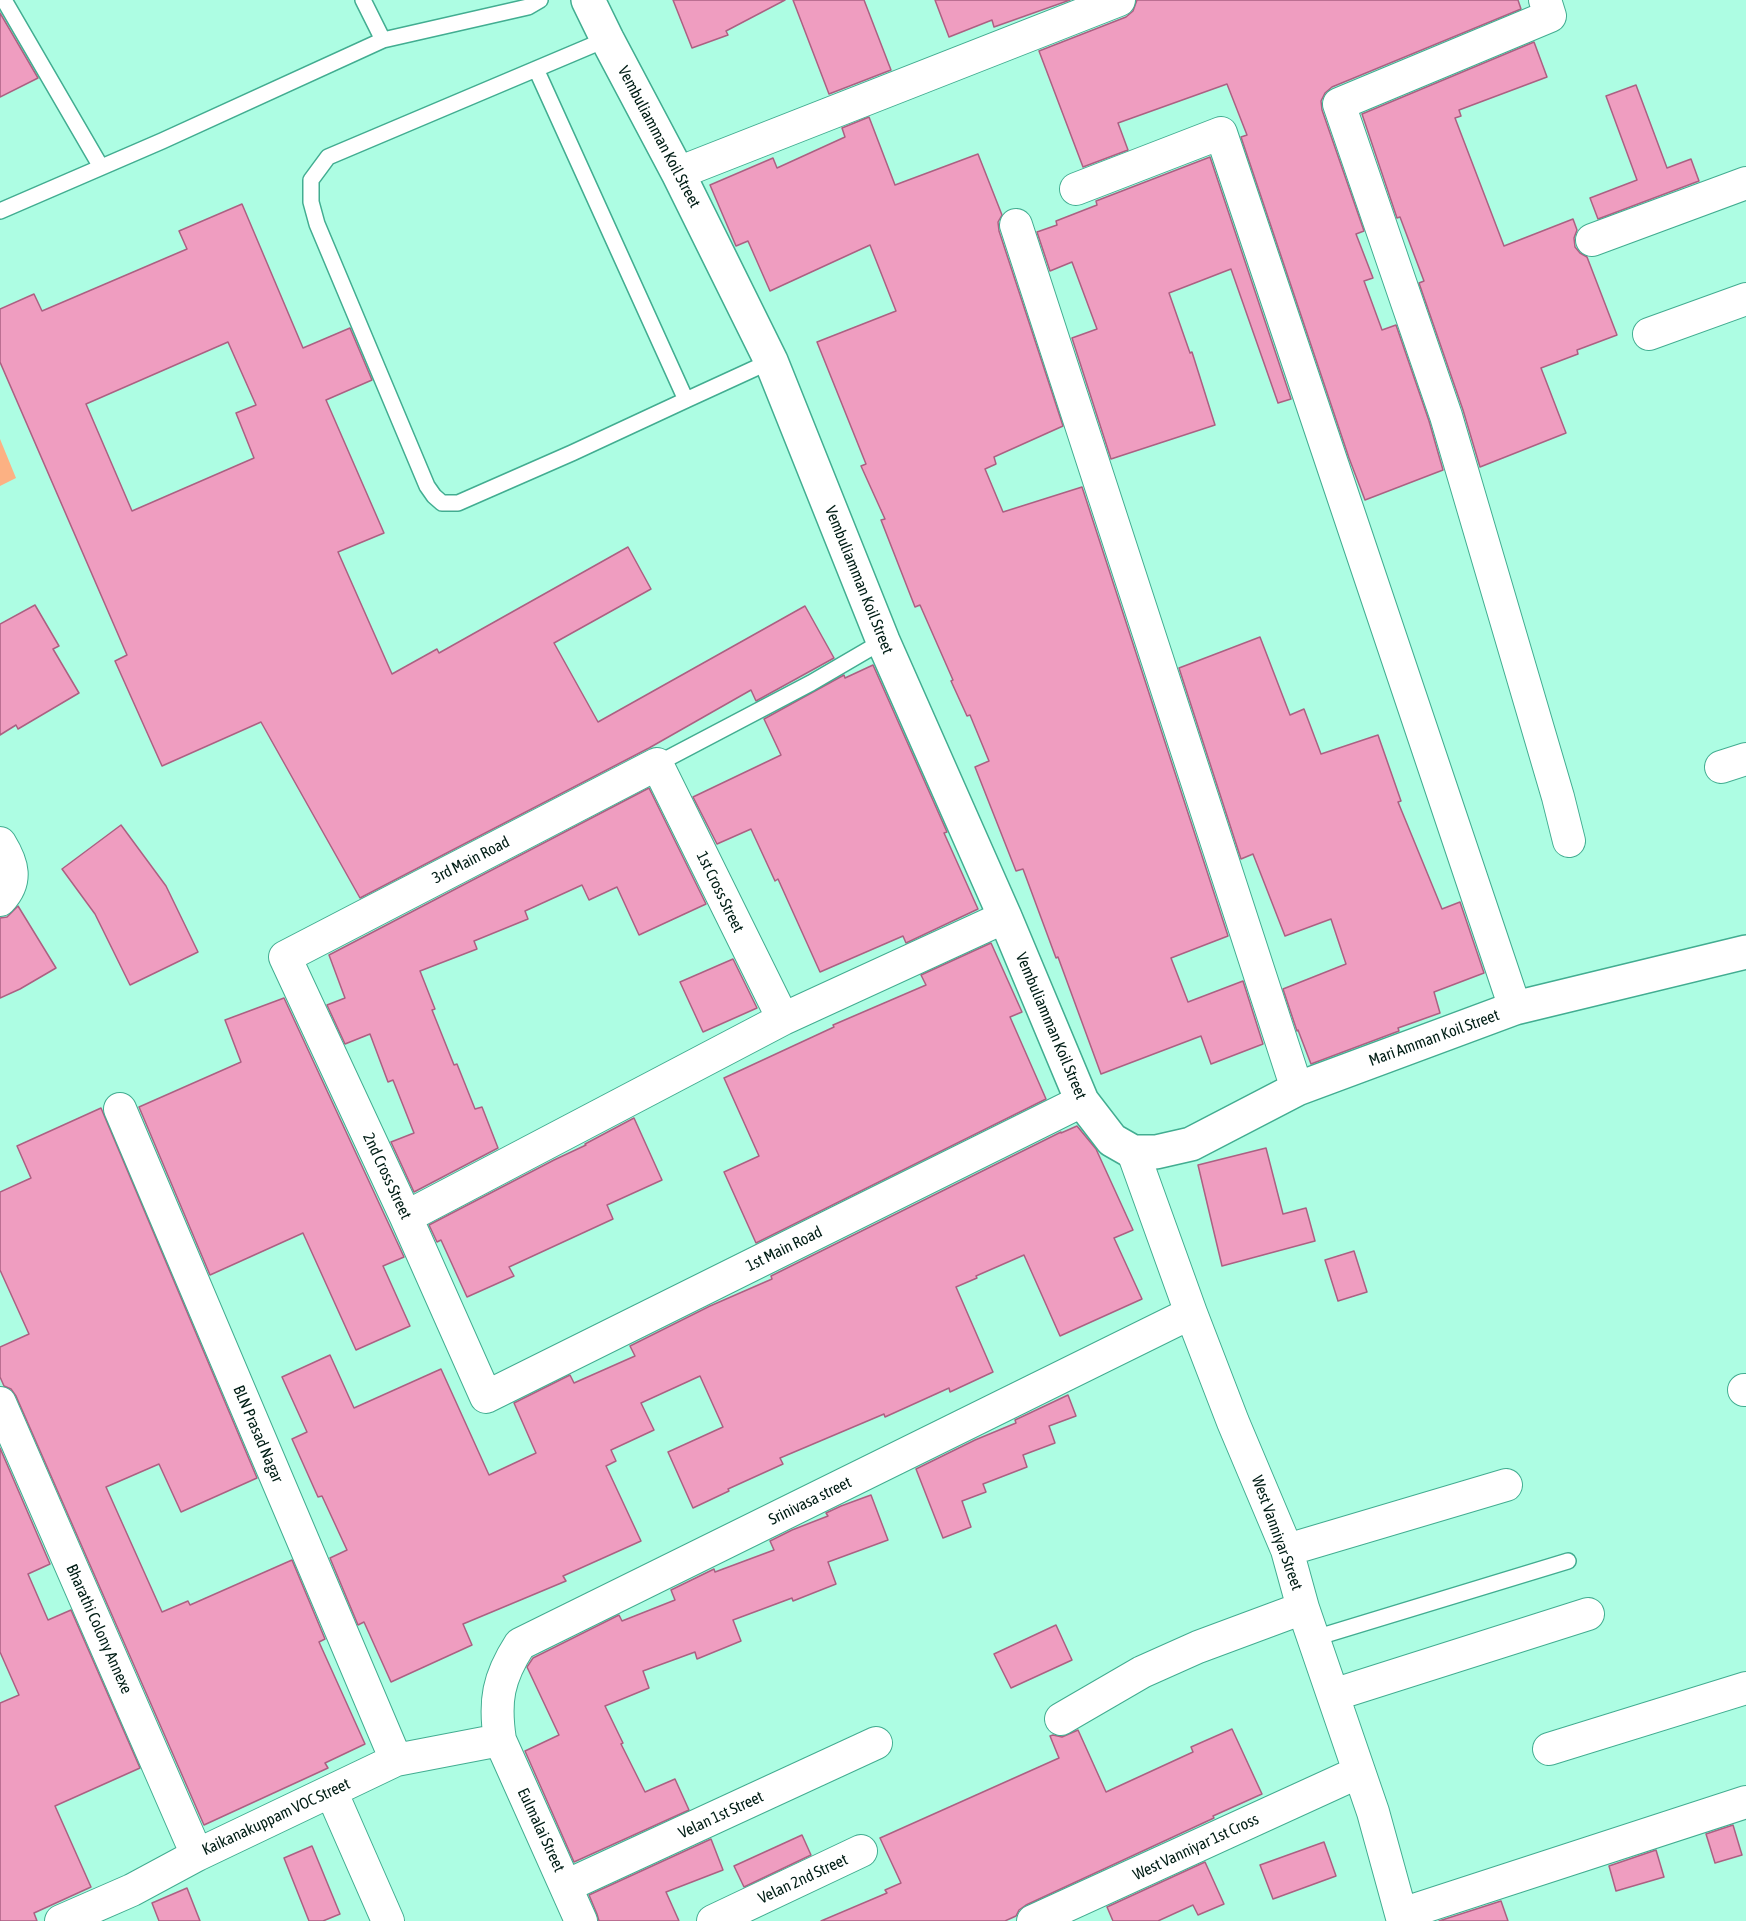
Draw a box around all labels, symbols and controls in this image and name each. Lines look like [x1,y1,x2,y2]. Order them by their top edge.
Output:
street label: Vembuliamman Koil Street [614,63,704,211]
street label: Vembuliamman Koil Street [821,503,897,657]
street label: 3rd Main Road [429,832,513,888]
street label: 1st Cross Street [692,848,748,936]
street label: Vembuliamman Koil Street [1011,950,1091,1102]
street label: Mari Amman Koil Street [1366,1006,1502,1070]
street label: 2nd Cross Street [359,1130,415,1222]
street label: 1st Main Road [743,1222,825,1276]
street label: BLN Prasad Nagar [229,1383,287,1485]
street label: Srinivasa street [765,1473,855,1529]
street label: West Vanniyar Street [1247,1473,1307,1593]
street label: Bharathi Colony Annexe [62,1561,136,1697]
street label: Kaikanakuppam VOC Street [199,1774,353,1860]
street label: Eulmalai Street [513,1785,569,1875]
street label: Velan 1st Street [676,1787,766,1843]
street label: West Vanniyar 1st Cross [1130,1809,1262,1885]
street label: Velan 2nd Street [755,1850,851,1908]

